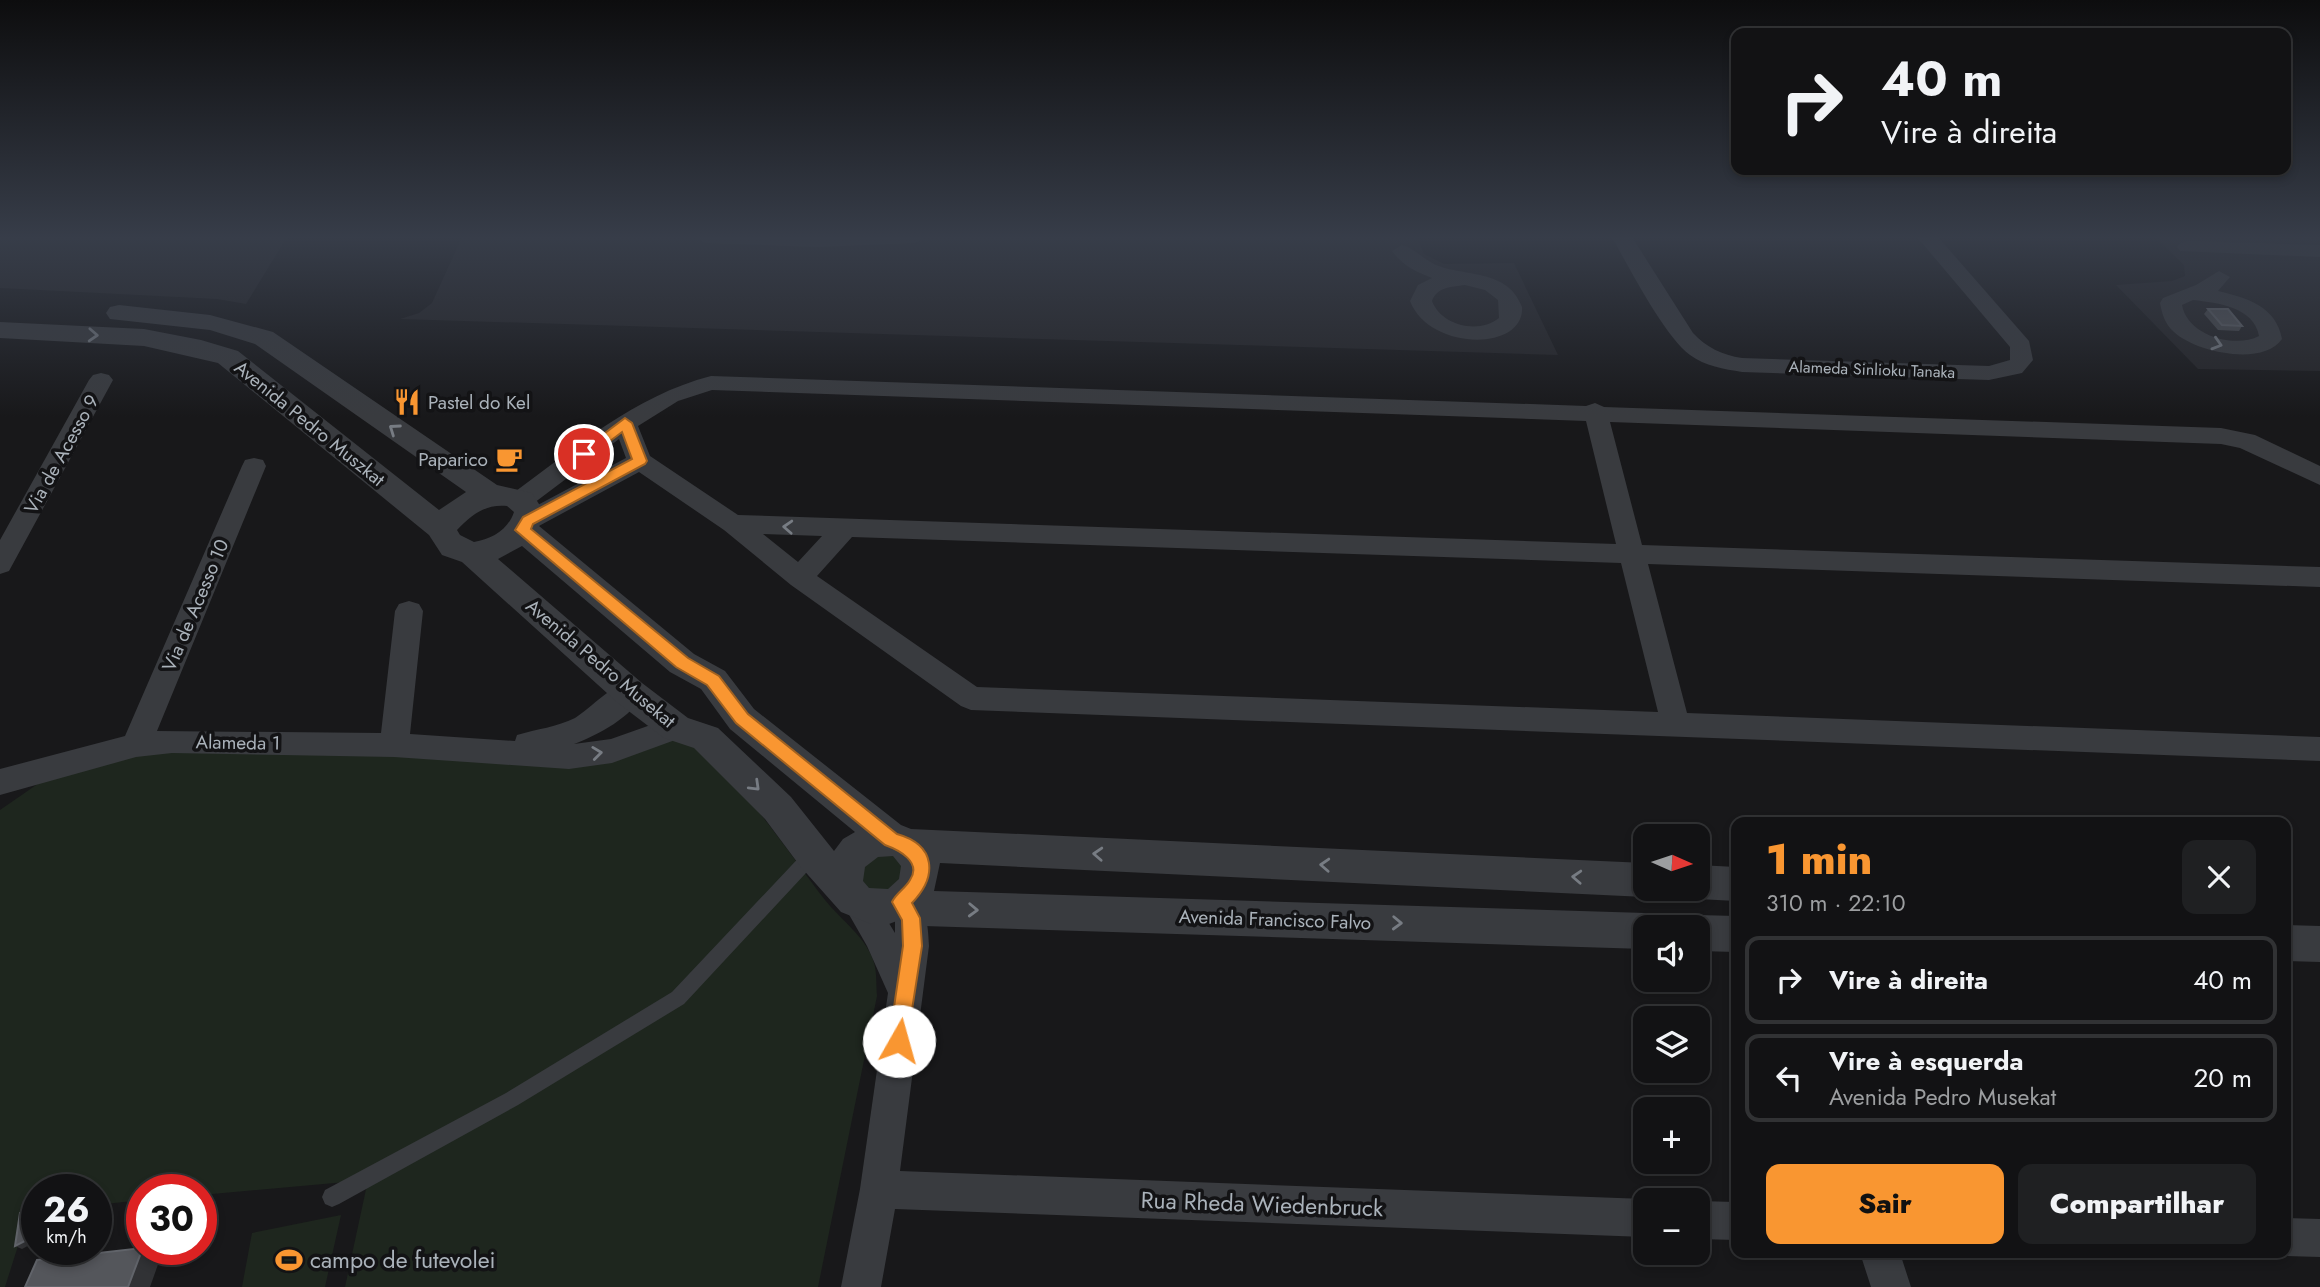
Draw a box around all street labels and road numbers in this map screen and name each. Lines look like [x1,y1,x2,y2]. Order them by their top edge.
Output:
street label: Avenida Pedro Muszkat [229,354,391,493]
street label: Alameda Sinlioku Tanaka [1788,355,1956,384]
street label: Via de Acesso 9 [18,390,105,519]
street label: Via de Acesso 10 [155,535,236,676]
street label: Avenida Pedro Musekat [520,593,682,734]
street label: Alameda 1 [195,728,281,757]
street label: Avenida Francisco Falvo [1178,903,1372,936]
street label: Rua Rheda Wiedenbruck [1140,1183,1385,1225]

